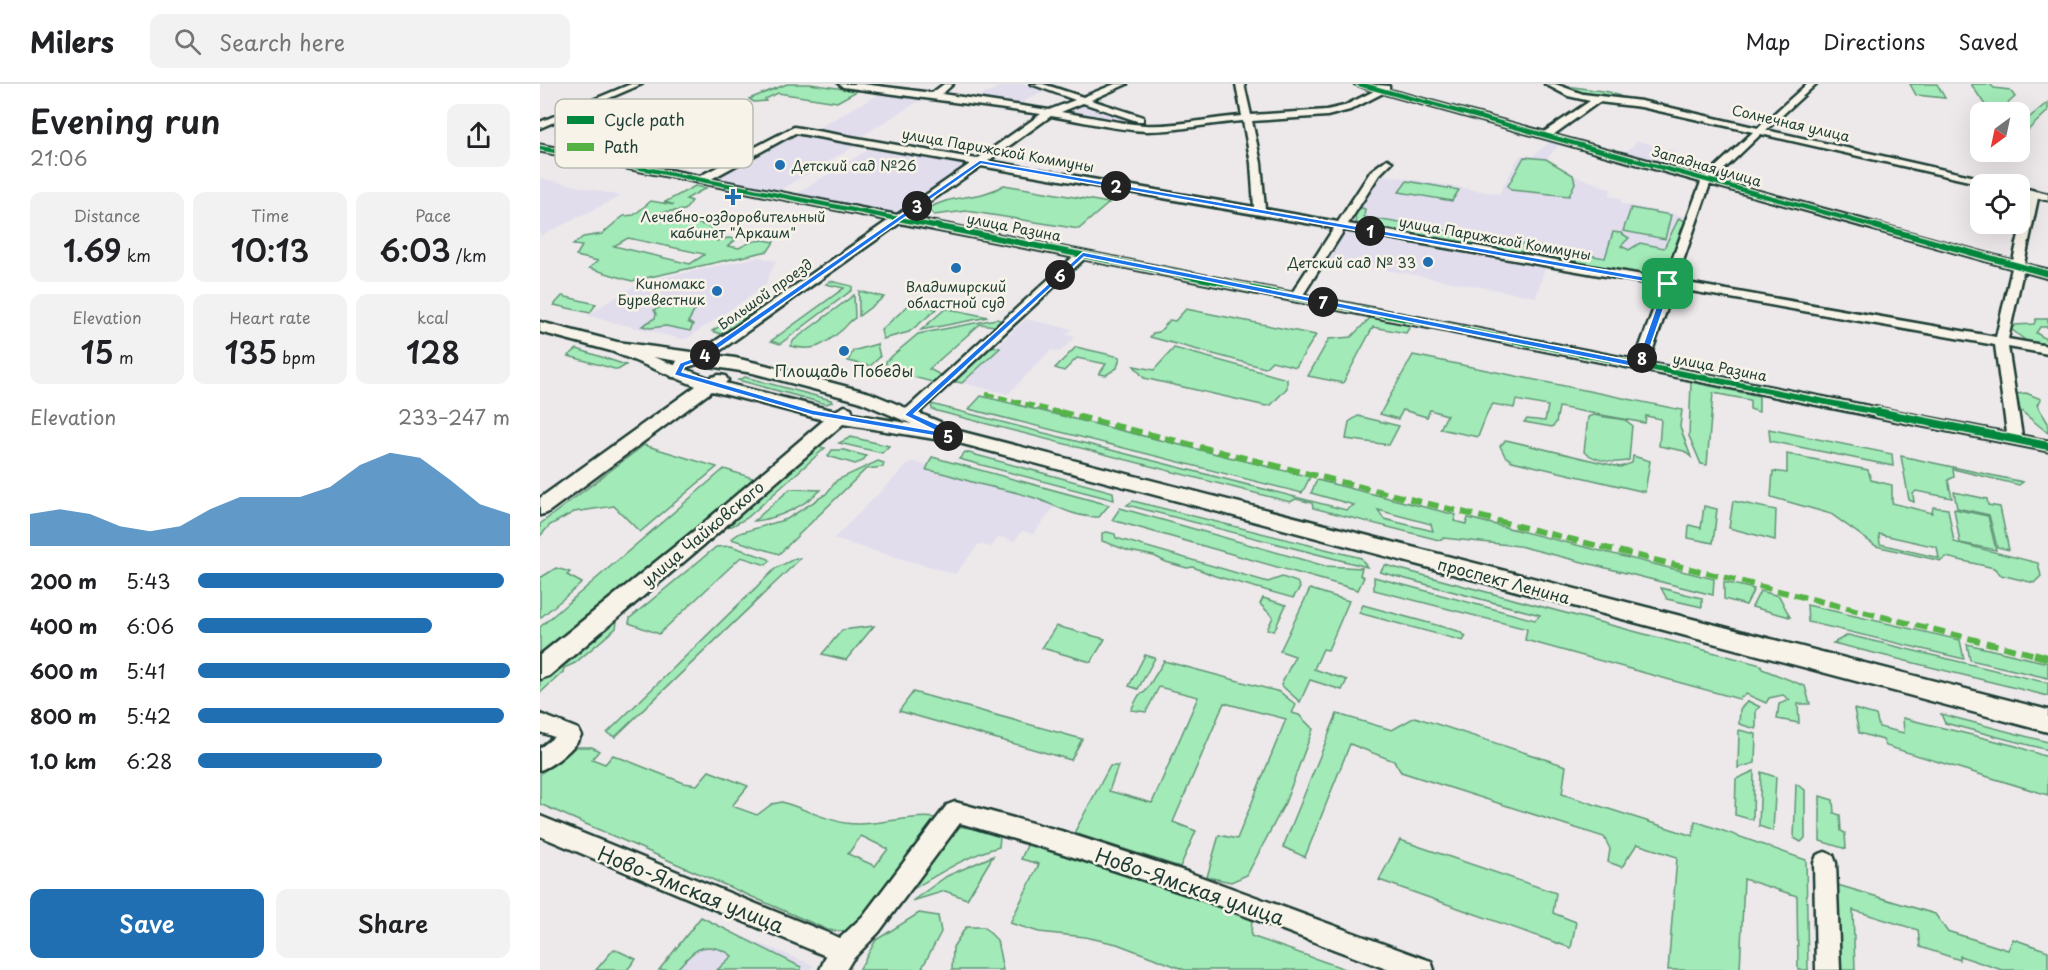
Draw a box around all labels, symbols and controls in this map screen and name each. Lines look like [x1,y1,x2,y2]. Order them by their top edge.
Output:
search box [150,14,570,68]
text: Milers [30,20,114,63]
icon: search [171,25,204,58]
text: Search here [219,25,345,58]
text: Map [1745,25,1790,57]
text: Directions [1823,25,1925,57]
text: Saved [1958,25,2018,57]
text: Evening run [30,95,221,145]
legend [555,99,753,168]
street label: Солнечная улица [1730,99,1852,147]
north arrow [1970,102,2030,162]
map controls [1970,102,2030,234]
button: share [447,104,510,167]
text: Cycle path [604,107,685,131]
street label: улица Парижской Коммуны [900,123,1096,177]
text: Path [604,134,639,158]
street label: Западная улица [1650,140,1764,192]
text: 21:06 [30,143,87,173]
place label: Детский сад №26 [791,155,917,176]
marker: Детский сад №26 [773,158,787,172]
pin: 2 [1101,171,1131,201]
text: 2 [1110,174,1122,198]
button: locate [1970,174,2030,234]
marker: Лечебно-оздоровительный кабинет "Аркаим" [724,188,742,206]
pin: 3 [902,191,932,221]
text: 3 [912,194,922,218]
text: Distance [73,203,141,227]
text: Time [251,203,289,227]
text: Pace [415,203,451,227]
place label: Лечебно-оздоровительный кабинет "Аркаим" [641,206,825,243]
street label: улица Разина [965,208,1063,246]
street label: улица Парижской Коммуны [1397,211,1593,265]
pin: 1 [1355,216,1385,246]
text: 1 [1366,219,1374,243]
text: 1.69 [63,227,122,272]
text: 10:13 [231,227,309,272]
text: 6:03 [380,227,451,272]
text: km [122,243,151,267]
text: /km [451,243,487,267]
place label: Детский сад № 33 [1287,252,1416,273]
street label: Большой проезд [713,254,817,334]
marker: Детский сад № 33 [1421,255,1435,269]
pin [1642,258,1693,309]
pin: 6 [1045,260,1075,290]
marker: Владимирский областной суд [949,261,963,275]
text: 6 [1054,263,1066,287]
icon: arrive [1651,267,1684,300]
place label: Киномакс Буревестник [618,273,706,310]
place label: Владимирский областной суд [906,276,1006,313]
marker: Киномакс Буревестник [710,284,724,298]
pin: 7 [1308,287,1338,317]
text: 7 [1318,290,1328,314]
text: Elevation [72,305,142,329]
text: Heart rate [230,305,310,329]
text: kcal [417,305,449,329]
text: 15 [80,329,114,374]
text: 135 [224,329,277,374]
text: 128 [406,329,460,374]
pin: 4 [690,340,720,370]
text: 4 [700,343,710,367]
pin: 8 [1627,343,1657,373]
marker: Площадь Победы [837,344,851,358]
text: m [114,345,134,369]
text: bpm [277,345,316,369]
text: 8 [1637,346,1647,370]
street label: улица Разина [1671,348,1769,386]
place label: Площадь Победы [775,358,913,382]
text: Elevation [30,402,116,432]
text: 233–247 m [398,402,510,432]
pin: 5 [933,421,963,451]
text: 5 [943,424,953,448]
street label: улица Чайковского [635,474,769,592]
street label: проспект Ленина [1435,551,1573,609]
text: 200 m [30,566,97,596]
text: 5:43 [126,566,170,596]
text: 400 m [30,611,98,641]
text: 6:06 [126,611,174,641]
text: 600 m [30,656,98,686]
text: 5:41 [126,656,166,686]
text: 800 m [30,701,97,731]
text: 5:42 [126,701,171,731]
text: 1.0 km [30,746,97,776]
text: 6:28 [126,746,172,776]
street label: Ново-Ямская улица [593,838,789,940]
street label: Ново-Ямская улица [1091,840,1289,933]
button: Save [30,889,264,958]
button: Share [276,889,510,958]

